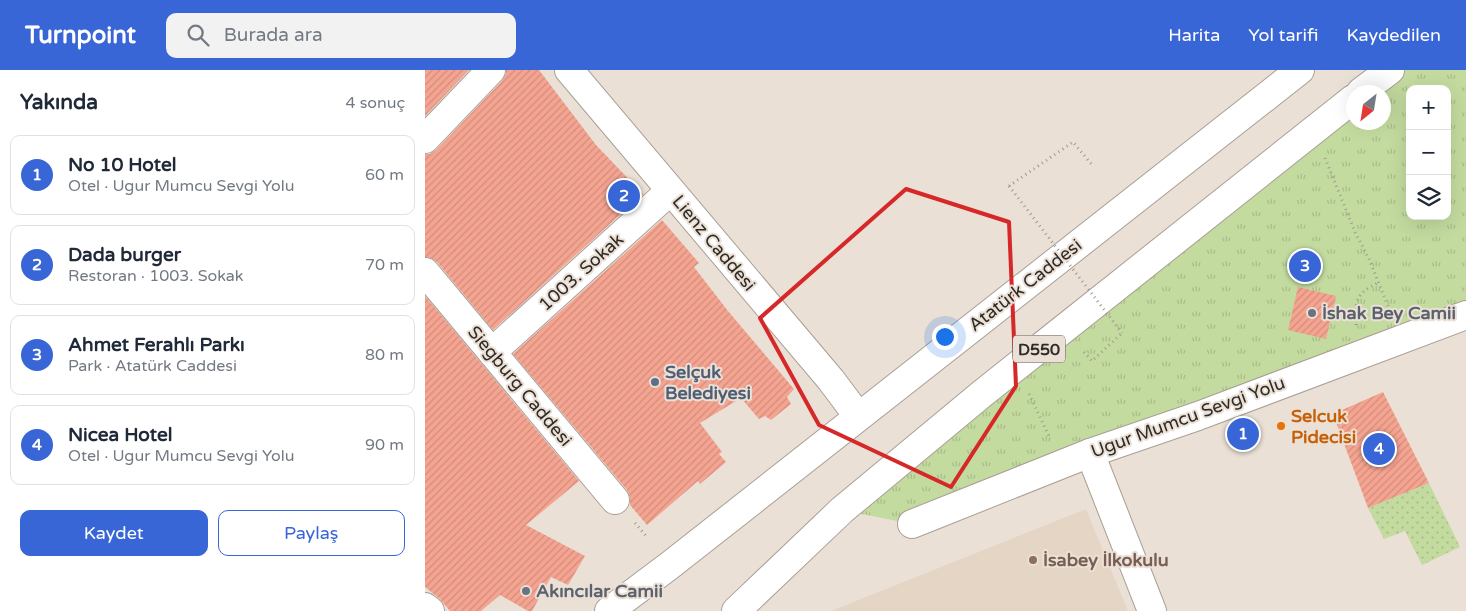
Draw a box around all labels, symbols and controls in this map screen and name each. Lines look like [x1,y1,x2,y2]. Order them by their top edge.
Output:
search box [166,13,516,58]
text: Turnpoint [25,21,136,50]
icon: search [184,21,212,49]
text: Burada ara [224,24,323,46]
text: Harita [1168,24,1220,46]
text: Yol tarifi [1248,24,1318,46]
text: Kaydedilen [1346,24,1441,46]
north arrow [1346,85,1391,130]
map controls [1406,85,1451,220]
button: + [1406,85,1451,130]
text: Yakında [20,90,98,115]
text: 4 sonuç [345,93,405,113]
button: − [1406,130,1451,175]
text: No 10 Hotel [68,154,176,176]
text: 1 [32,165,42,185]
text: 60 m [365,165,404,185]
button: layers [1406,175,1451,220]
text: Otel · Ugur Mumcu Sevgi Yolu [68,176,295,196]
pin: 2 [608,177,640,215]
street label: Lienz Caddesi [668,191,760,295]
street label: 1003. Sokak [534,228,628,316]
street label: Atatürk Caddesi [964,234,1086,336]
text: Dada burger [68,244,181,266]
pin: 3 [1289,247,1321,285]
text: 2 [32,255,42,275]
text: 70 m [365,255,404,275]
text: Restoran · 1003. Sokak [68,266,244,286]
place label: İshak Bey Camii [1322,302,1456,324]
marker: İshak Bey Camii [1306,307,1318,319]
street label: Siegburg Caddesi [463,321,577,451]
your location [932,324,958,350]
text: Ahmet Ferahlı Parkı [68,334,245,356]
road number: D550 [1013,336,1065,362]
text: 3 [32,345,42,365]
text: 80 m [365,345,404,365]
text: Park · Atatürk Caddesi [68,356,237,376]
place label: Selçuk Belediyesi [665,361,751,404]
street label: Ugur Mumcu Sevgi Yolu [1088,372,1288,462]
marker: Selçuk Belediyesi [649,376,661,388]
place label: Selcuk Pidecisi [1291,405,1356,448]
pin: 1 [1227,415,1259,453]
marker: Selcuk Pidecisi [1275,420,1287,432]
text: Nicea Hotel [68,424,172,446]
pin: 4 [1363,430,1395,468]
text: 4 [32,435,42,455]
text: 90 m [365,435,404,455]
text: Otel · Ugur Mumcu Sevgi Yolu [68,446,295,466]
button: Kaydet [20,510,208,556]
button: Paylaş [218,510,405,556]
place label: İsabey İlkokulu [1043,549,1169,571]
marker: İsabey İlkokulu [1027,554,1039,566]
place label: Akıncılar Camii [536,580,663,602]
marker: Akıncılar Camii [520,585,532,597]

